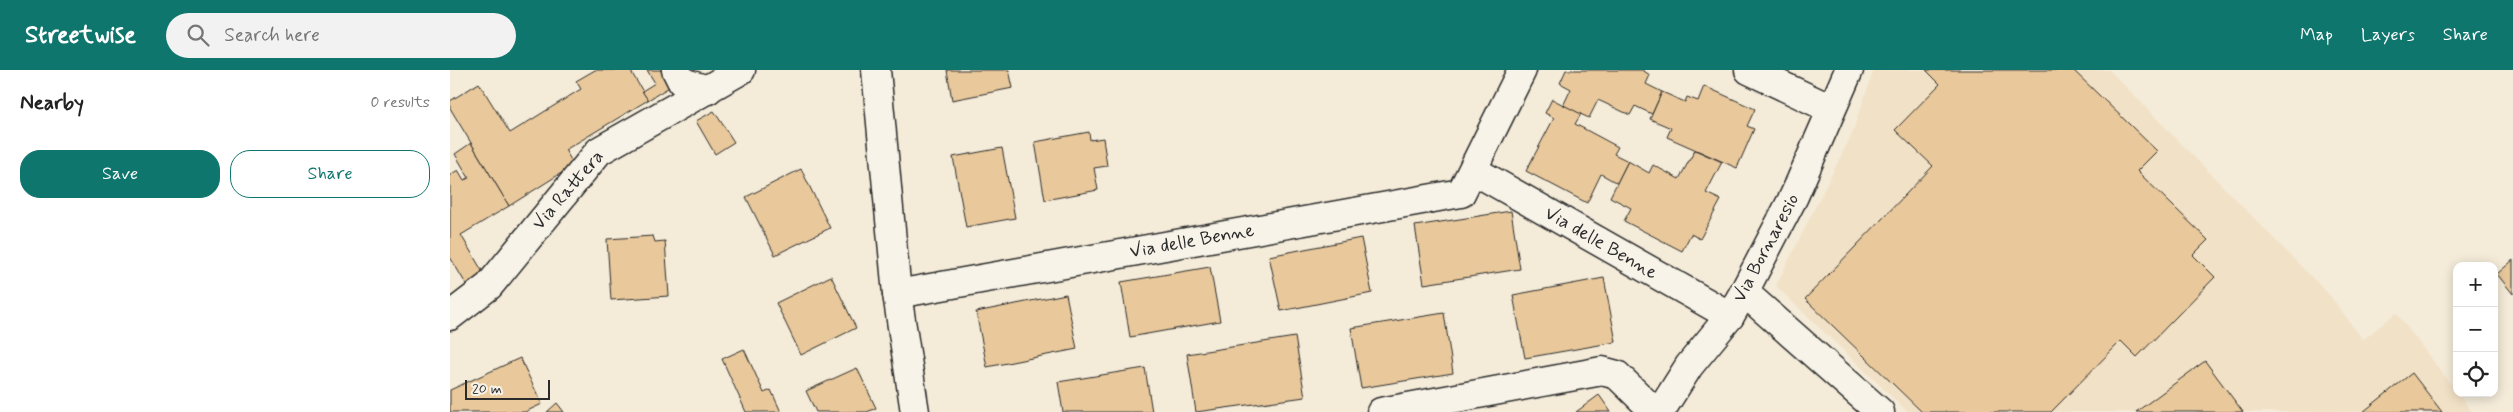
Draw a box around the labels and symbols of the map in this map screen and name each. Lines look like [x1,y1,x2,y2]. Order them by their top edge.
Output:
street label: Via Rattera [526,145,610,235]
street label: Via Bornaresio [1727,189,1805,307]
street label: Via delle Benne [1540,201,1662,285]
street label: Via delle Benne [1128,218,1256,264]
scale bar [465,377,550,400]

